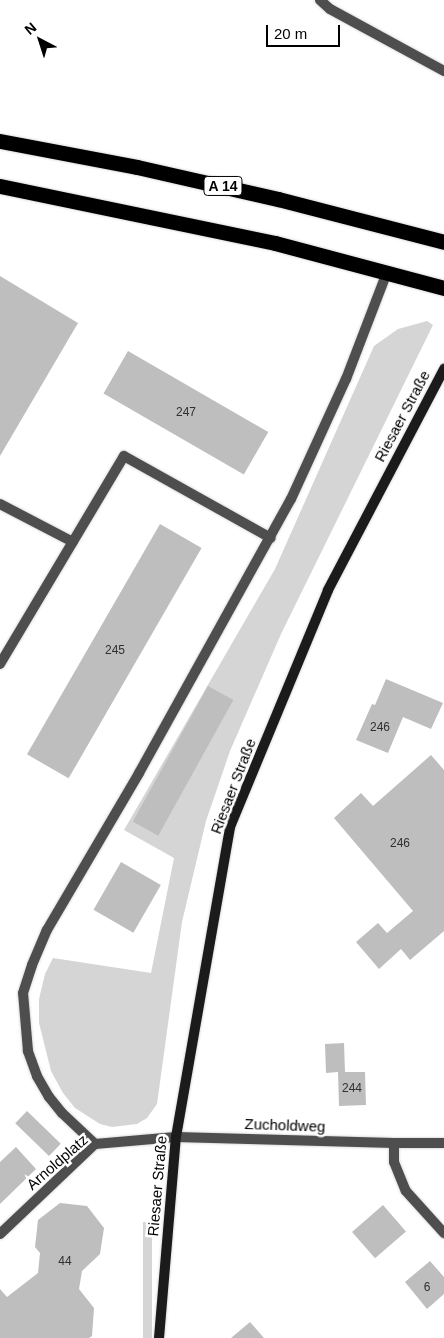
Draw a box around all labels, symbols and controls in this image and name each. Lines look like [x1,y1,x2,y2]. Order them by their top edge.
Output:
north arrow [15,15,65,65]
scale bar [269,15,343,47]
text: N [21,19,39,38]
text: 20 m [274,25,307,42]
road number: A 14 [203,175,243,198]
street label: Riesaer Straße [370,367,434,465]
house number: 247 [176,406,196,420]
house number: 245 [105,644,125,658]
house number: 246 [370,721,390,735]
street label: Riesaer Straße [207,736,259,836]
house number: 246 [390,837,410,851]
house number: 244 [342,1082,362,1096]
street label: Zucholdweg [244,1115,326,1135]
street label: Arnoldplatz [23,1131,91,1193]
street label: Riesaer Straße [144,1135,170,1237]
house number: 44 [58,1255,72,1269]
house number: 6 [424,1281,430,1295]

